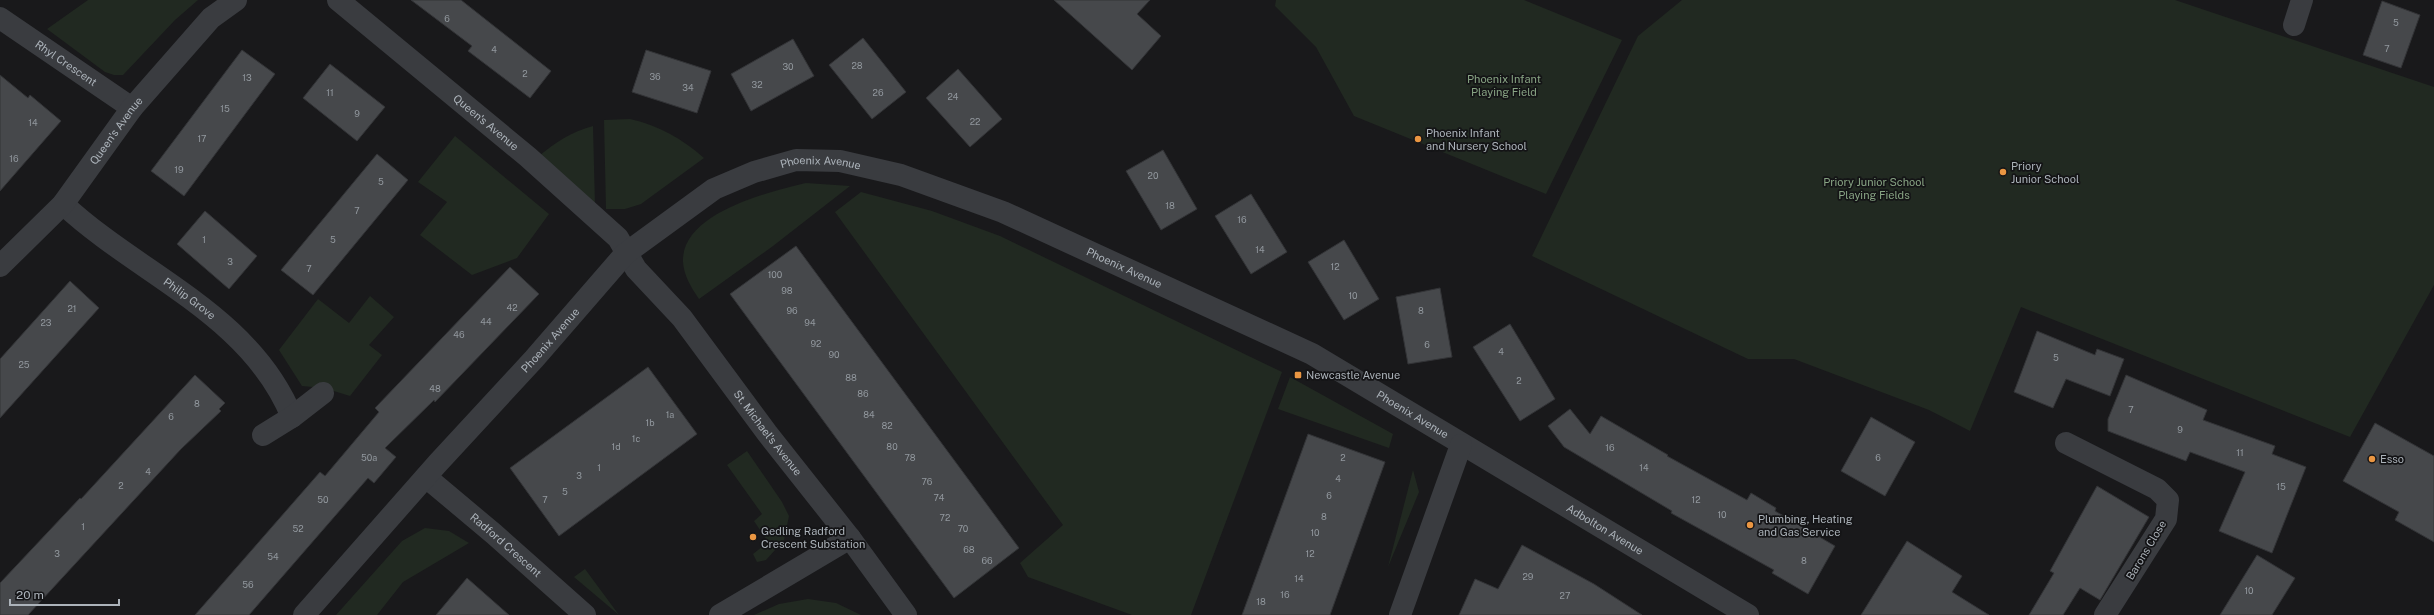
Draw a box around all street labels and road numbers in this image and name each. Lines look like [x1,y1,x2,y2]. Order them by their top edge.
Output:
street label: Rhyl Crescent [33,38,99,88]
street label: Queen's Avenue [451,92,521,153]
street label: Queen's Avenue [87,94,145,167]
street label: Phoenix Avenue [779,154,862,172]
street label: Phoenix Avenue [1085,245,1164,290]
street label: Philip Grove [161,275,218,322]
street label: Phoenix Avenue [519,305,582,375]
street label: St. Michael's Avenue [731,388,804,478]
street label: Phoenix Avenue [1375,388,1451,440]
street label: Adbolton Avenue [1564,502,1645,557]
street label: Radford Crescent [468,511,544,579]
street label: Barons Close [2124,518,2168,582]

